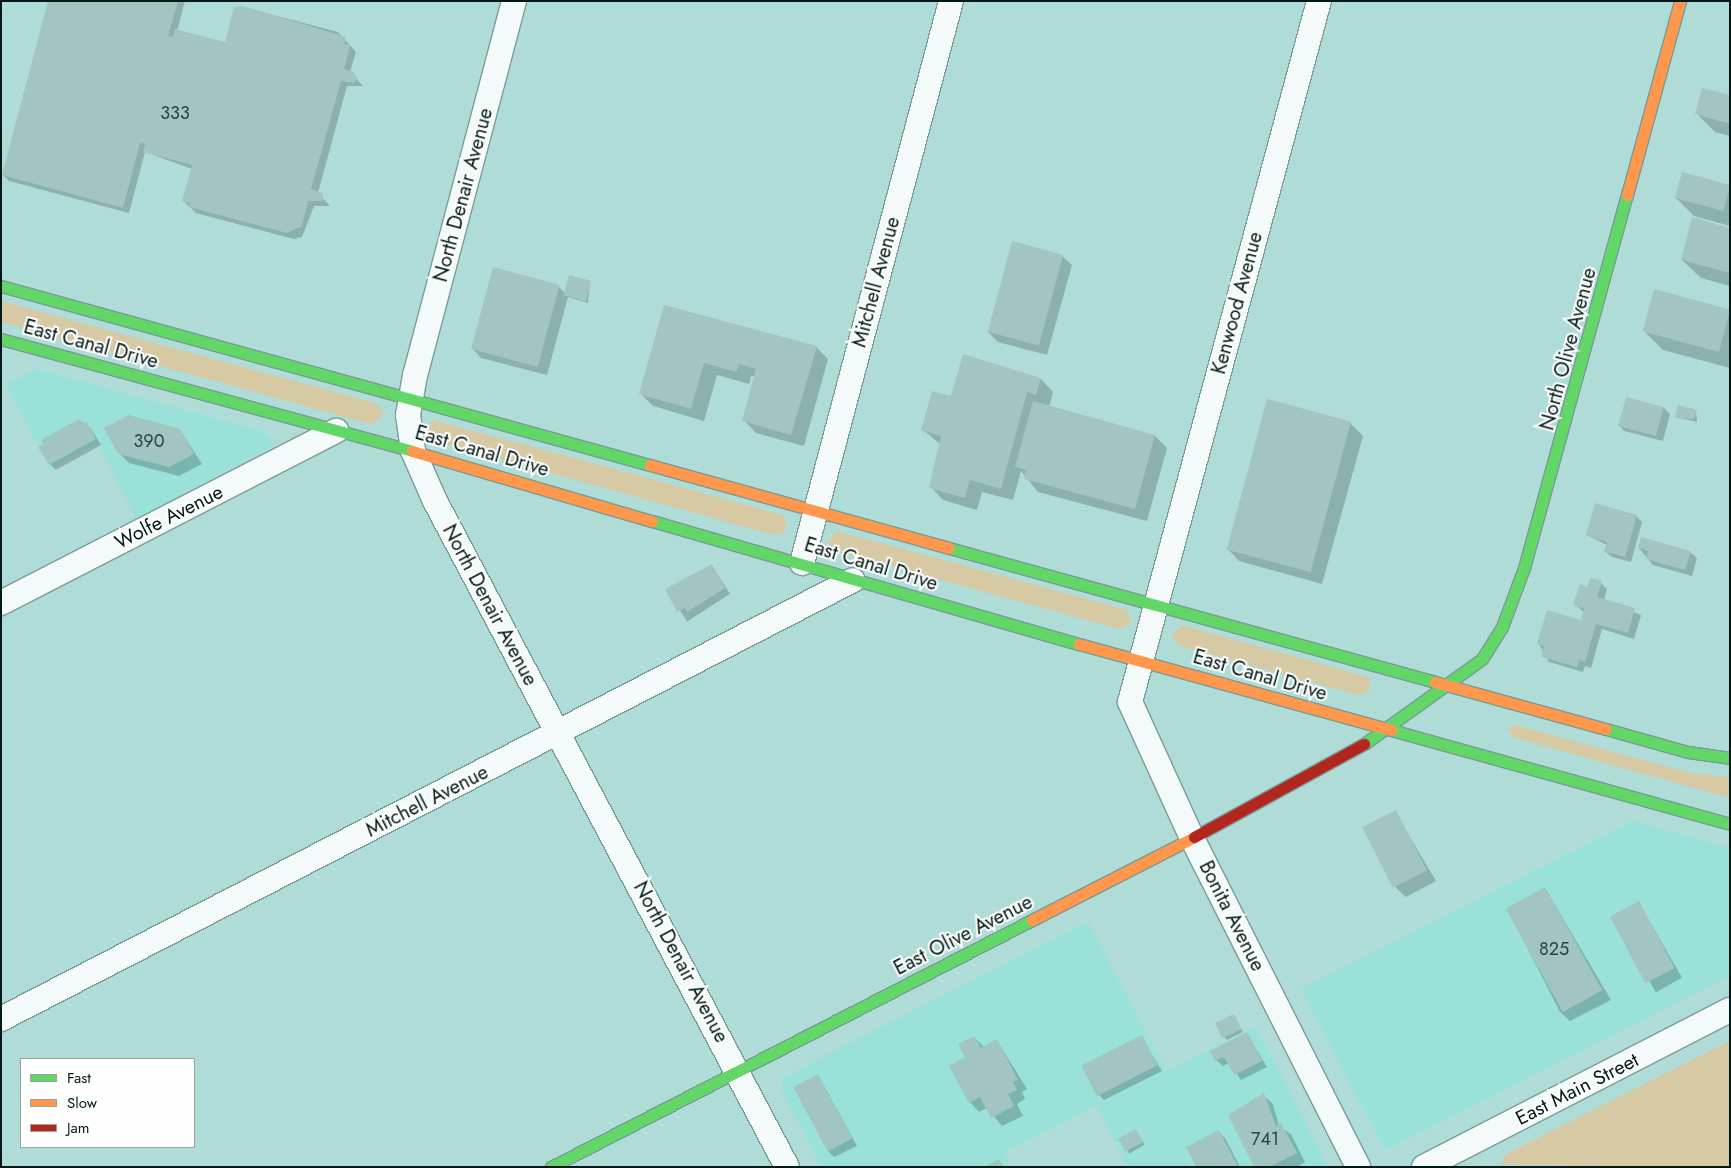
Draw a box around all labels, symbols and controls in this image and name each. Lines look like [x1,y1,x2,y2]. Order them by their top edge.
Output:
house number: 333 [160,102,190,124]
street label: North Denair Avenue [428,105,498,285]
street label: Mitchell Avenue [847,214,905,350]
street label: Kenwood Avenue [1206,229,1268,377]
street label: North Olive Avenue [1535,265,1601,433]
street label: East Canal Drive [21,315,161,373]
street label: East Canal Drive [412,420,552,482]
house number: 390 [134,430,164,452]
street label: Wolfe Avenue [111,480,227,554]
street label: North Denair Avenue [437,520,543,690]
street label: East Canal Drive [802,532,940,596]
street label: East Canal Drive [1190,644,1330,706]
street label: Mitchell Avenue [362,760,492,842]
street label: Bonita Avenue [1194,857,1270,975]
street label: North Denair Avenue [628,877,734,1047]
street label: East Olive Avenue [890,890,1036,980]
house number: 825 [1539,938,1569,960]
street label: East Main Street [1512,1048,1642,1130]
legend [20,1058,195,1148]
text: Fast [67,1067,91,1089]
text: Slow [67,1092,97,1114]
text: Jam [67,1117,90,1139]
house number: 741 [1251,1128,1279,1150]

